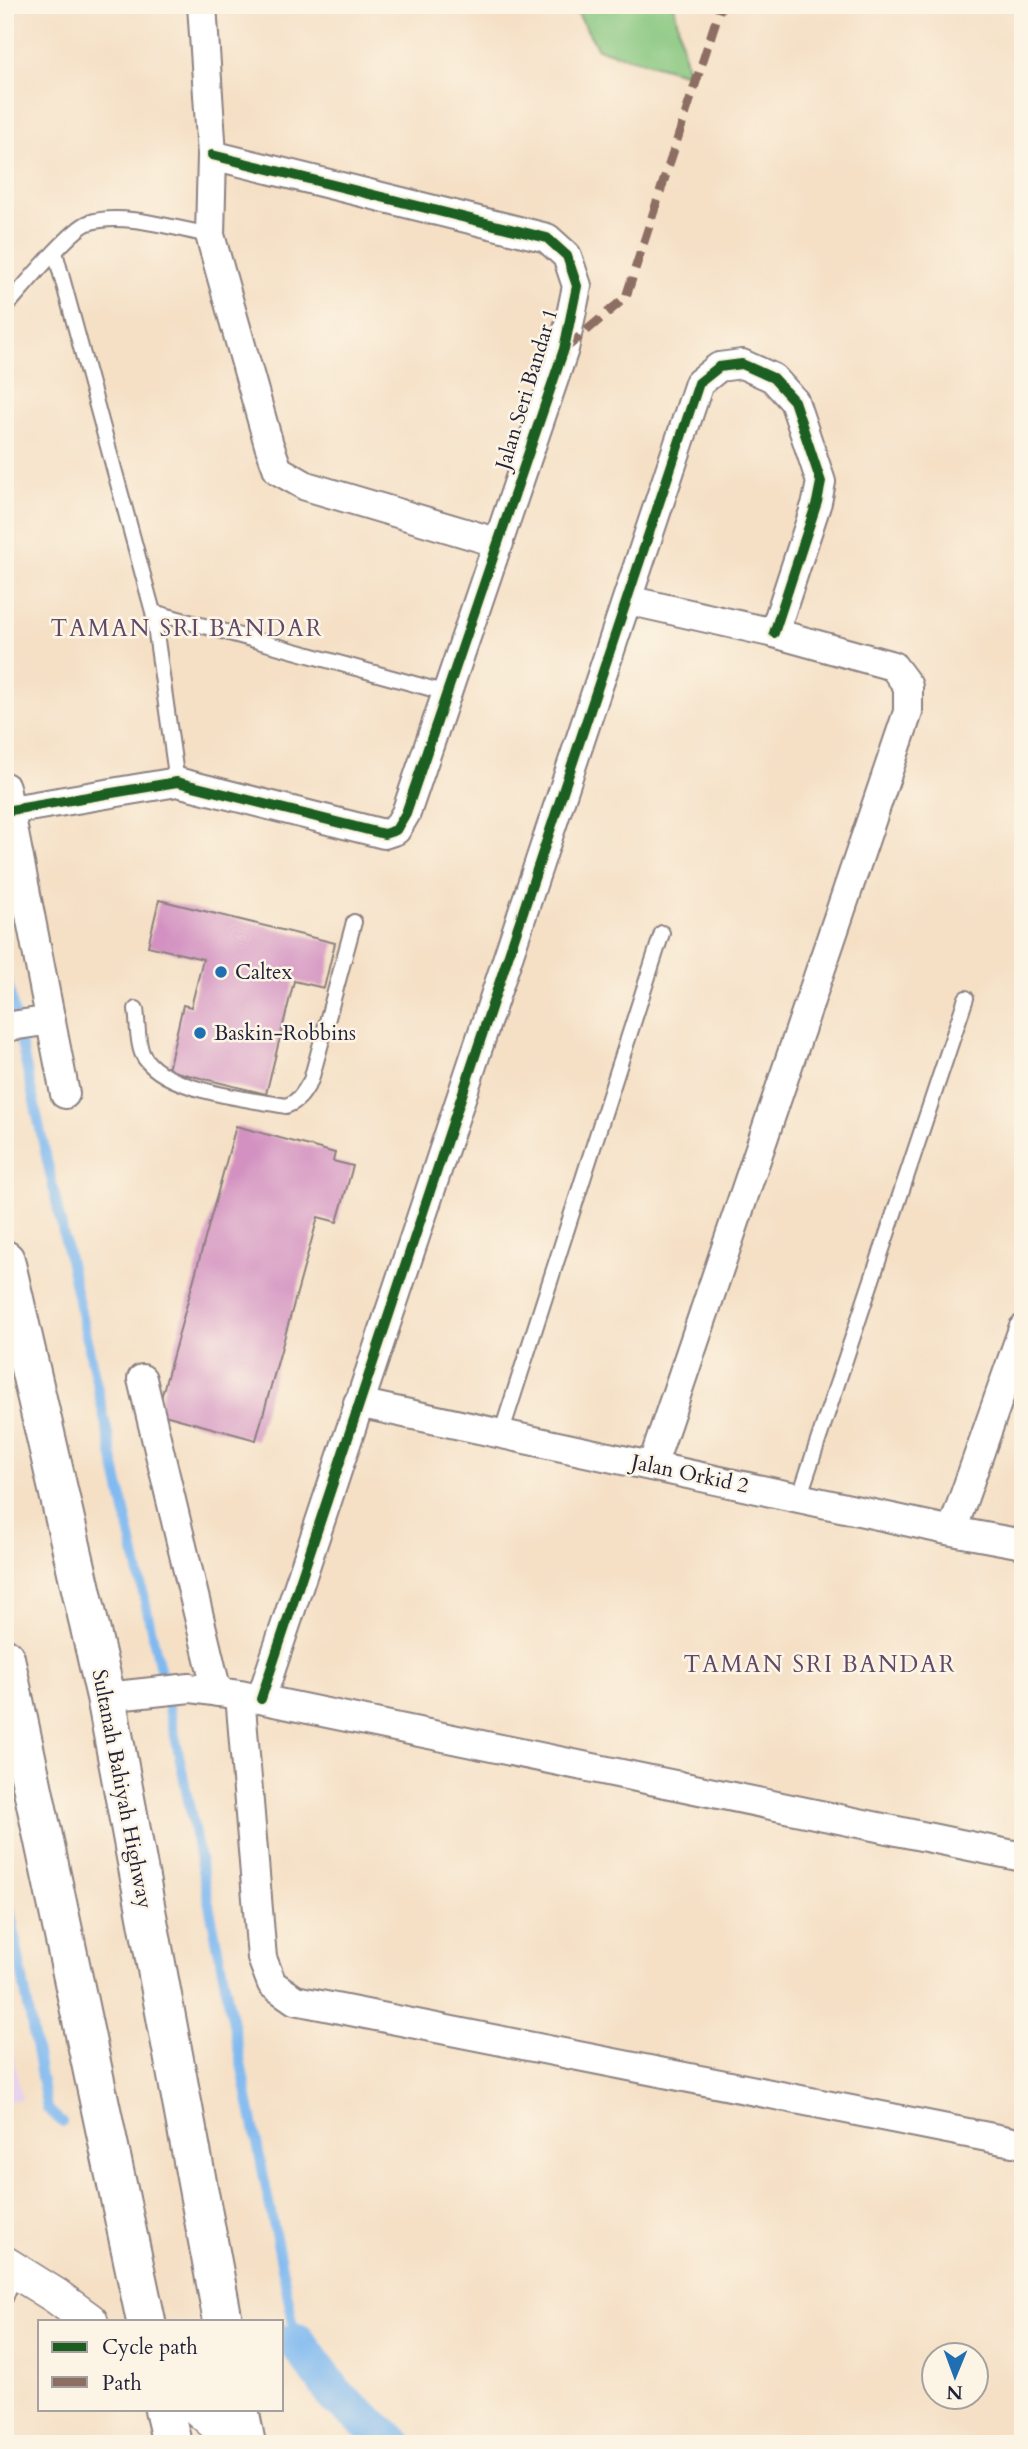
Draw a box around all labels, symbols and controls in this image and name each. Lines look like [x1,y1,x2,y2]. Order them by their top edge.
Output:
street label: Jalan Seri Bandar 1 [488,305,565,476]
district label: TAMAN SRI BANDAR [50,613,324,644]
place label: Caltex [235,958,293,987]
marker: Caltex [213,964,229,980]
place label: Baskin-Robbins [214,1019,356,1048]
marker: Baskin-Robbins [192,1025,208,1041]
street label: Jalan Orkid 2 [626,1447,751,1501]
district label: TAMAN SRI BANDAR [683,1649,957,1680]
street label: Sultanah Bahiyah Highway [85,1667,159,1911]
legend [38,2320,284,2410]
text: Cycle path [102,2333,198,2362]
north arrow [920,2340,990,2410]
text: Path [102,2369,142,2398]
text: N [946,2379,963,2405]

